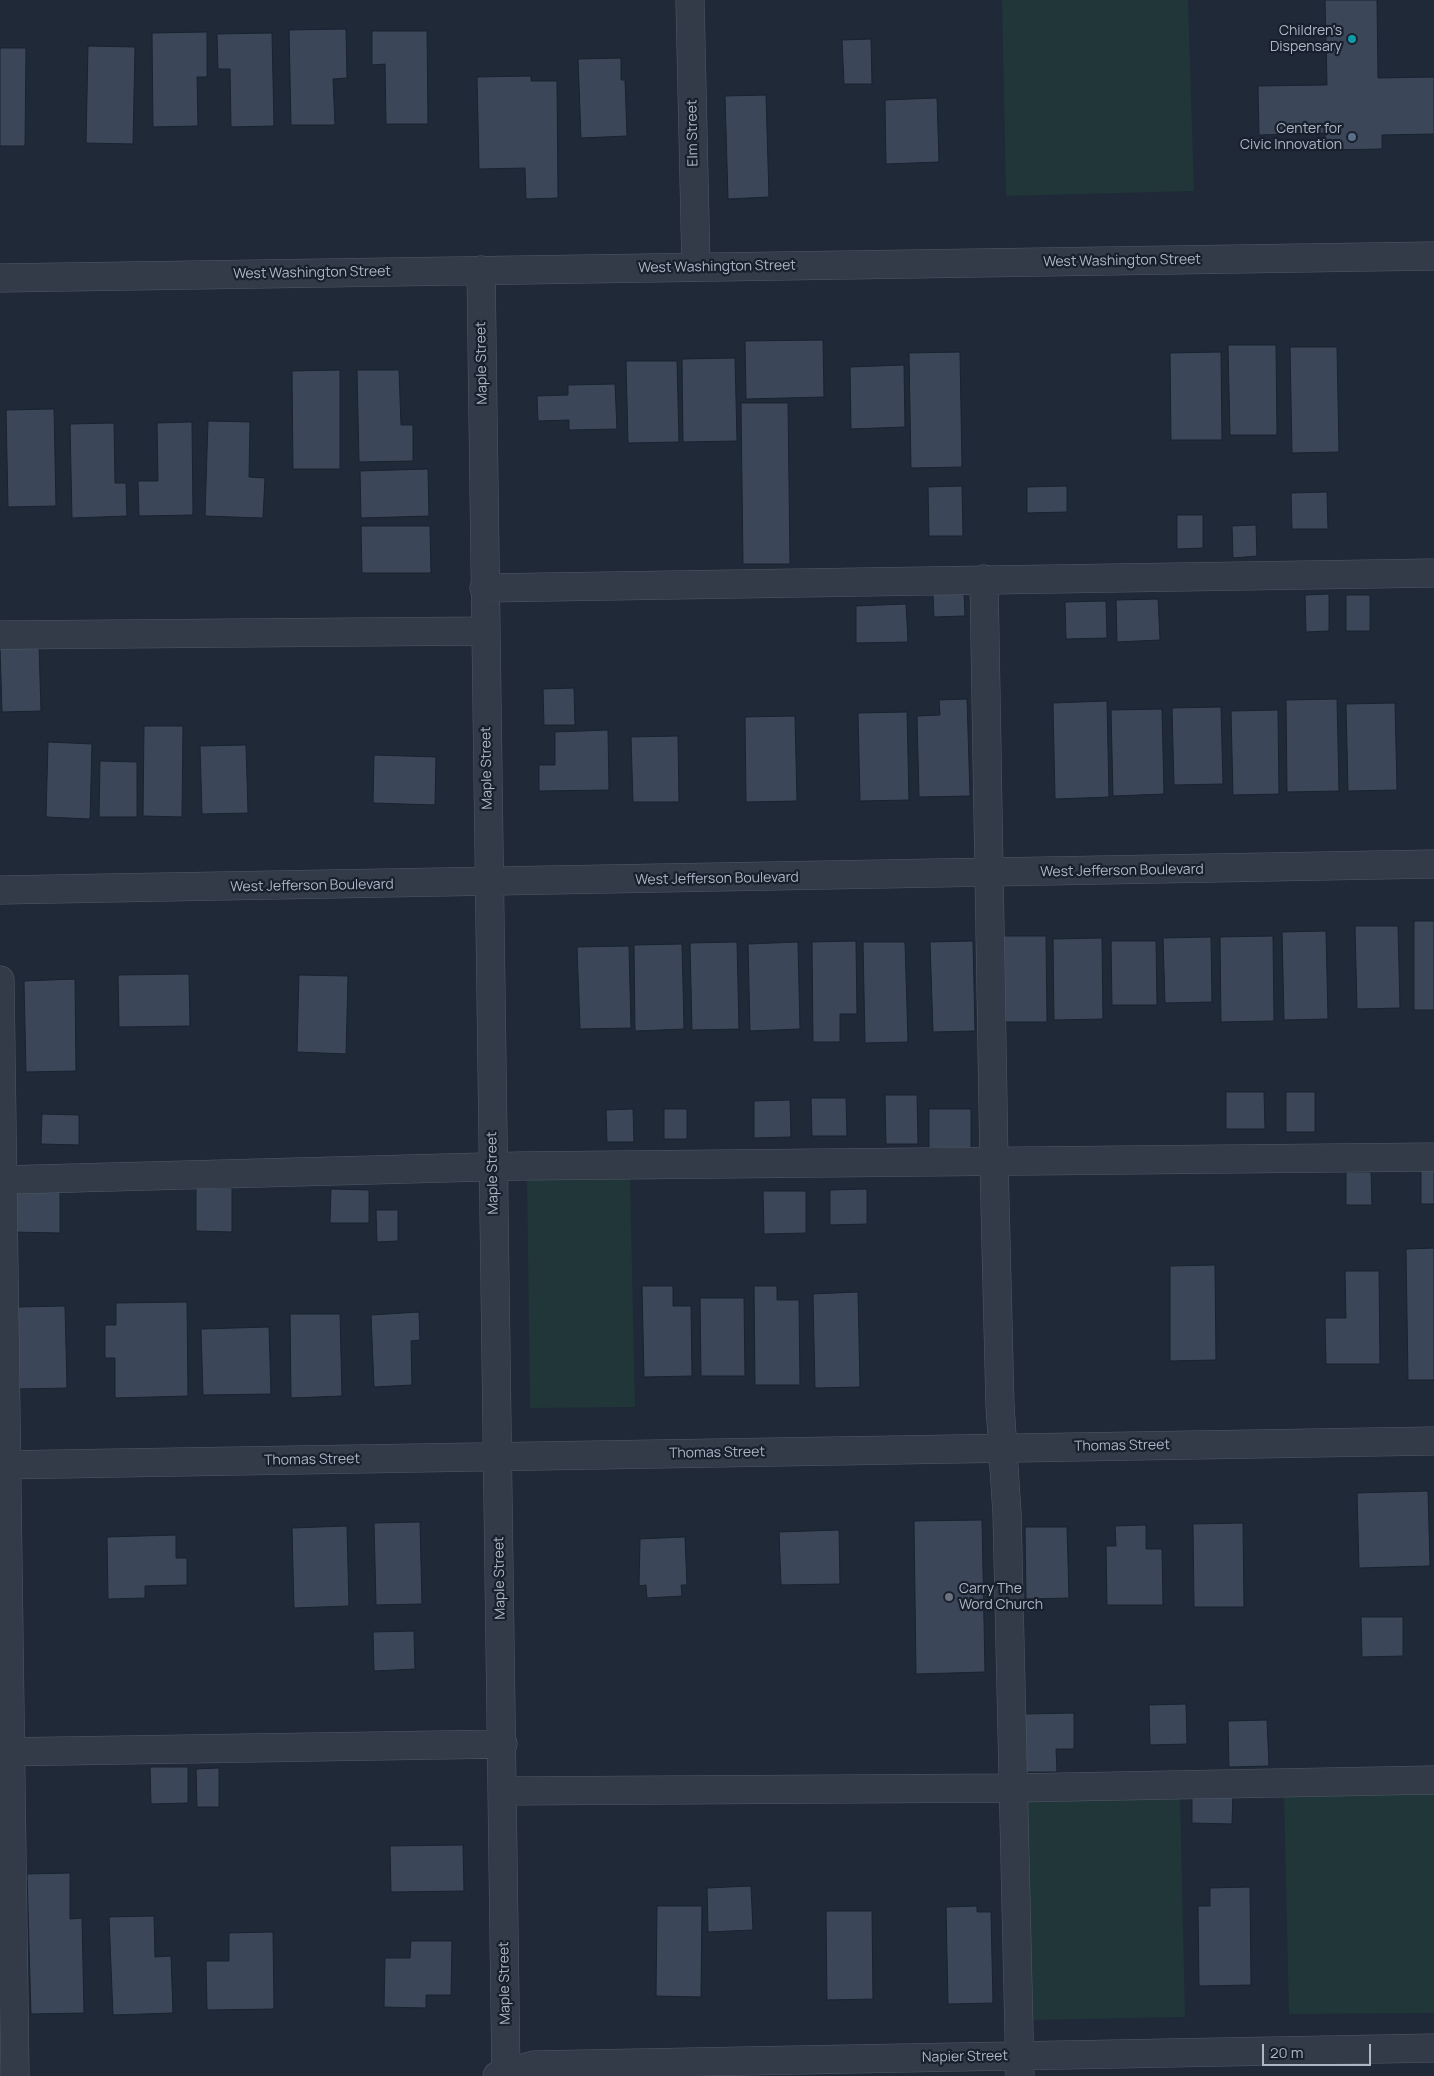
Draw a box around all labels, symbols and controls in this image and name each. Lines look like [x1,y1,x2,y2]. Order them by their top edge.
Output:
place label: Children's Dispensary [1270,23,1342,56]
marker: Children's Dispensary [1346,33,1358,45]
street label: Elm Street [684,99,702,167]
place label: Center for Civic Innovation [1240,121,1342,154]
marker: Center for Civic Innovation [1346,131,1358,143]
street label: West Washington Street [1043,251,1201,271]
street label: West Washington Street [638,257,796,277]
street label: West Washington Street [233,263,391,283]
street label: Maple Street [473,321,491,405]
street label: Maple Street [478,726,496,810]
street label: West Jefferson Boulevard [1040,861,1204,881]
street label: West Jefferson Boulevard [635,869,799,889]
street label: West Jefferson Boulevard [230,876,394,896]
street label: Maple Street [484,1131,502,1215]
street label: Thomas Street [1074,1437,1170,1455]
street label: Thomas Street [669,1444,765,1462]
street label: Thomas Street [264,1451,360,1469]
street label: Maple Street [491,1536,509,1620]
place label: Carry The Word Church [959,1581,1043,1614]
marker: Carry The Word Church [943,1591,955,1603]
street label: Maple Street [496,1941,514,2025]
scale bar [1264,2034,1373,2066]
text: 20 m [1270,2042,1303,2063]
street label: Napier Street [922,2048,1008,2066]

